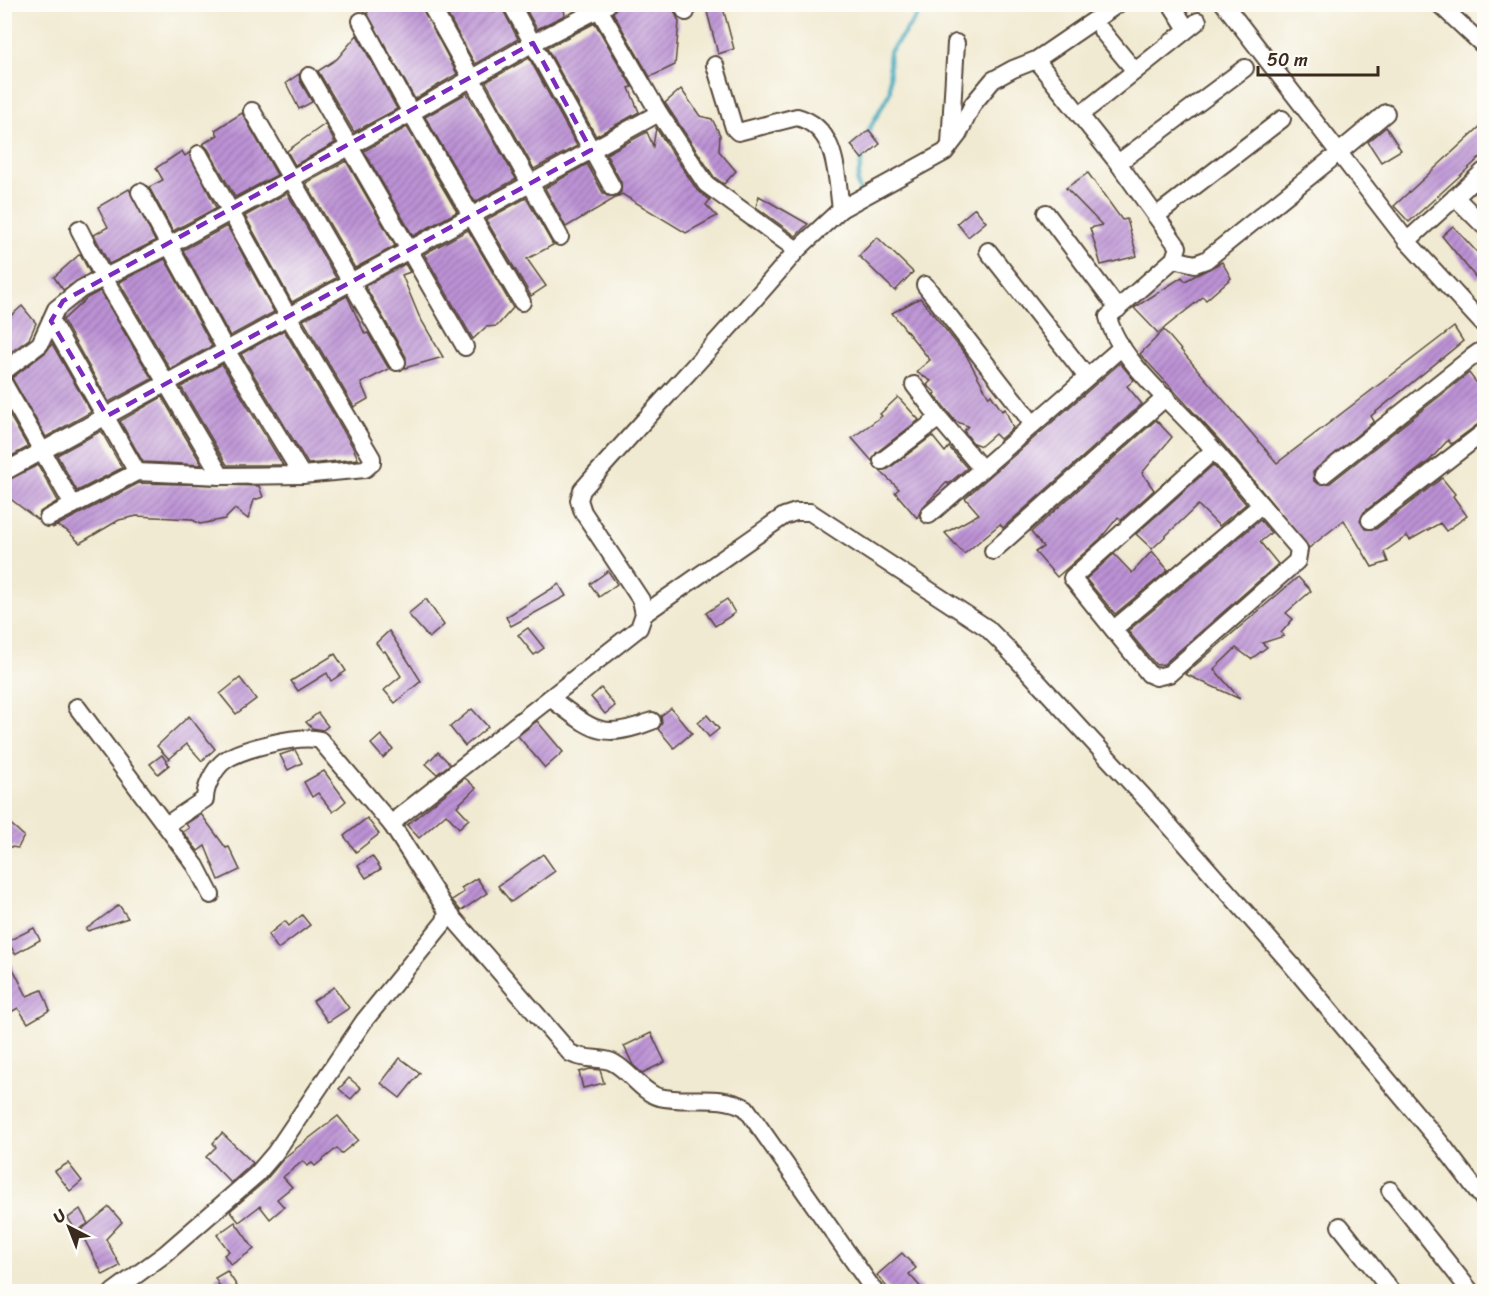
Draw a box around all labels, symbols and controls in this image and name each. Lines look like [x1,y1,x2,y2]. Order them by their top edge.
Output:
scale bar [1258,39,1378,77]
text: 50 m [1267,44,1308,76]
north arrow [39,1197,99,1257]
text: U [46,1201,74,1231]

